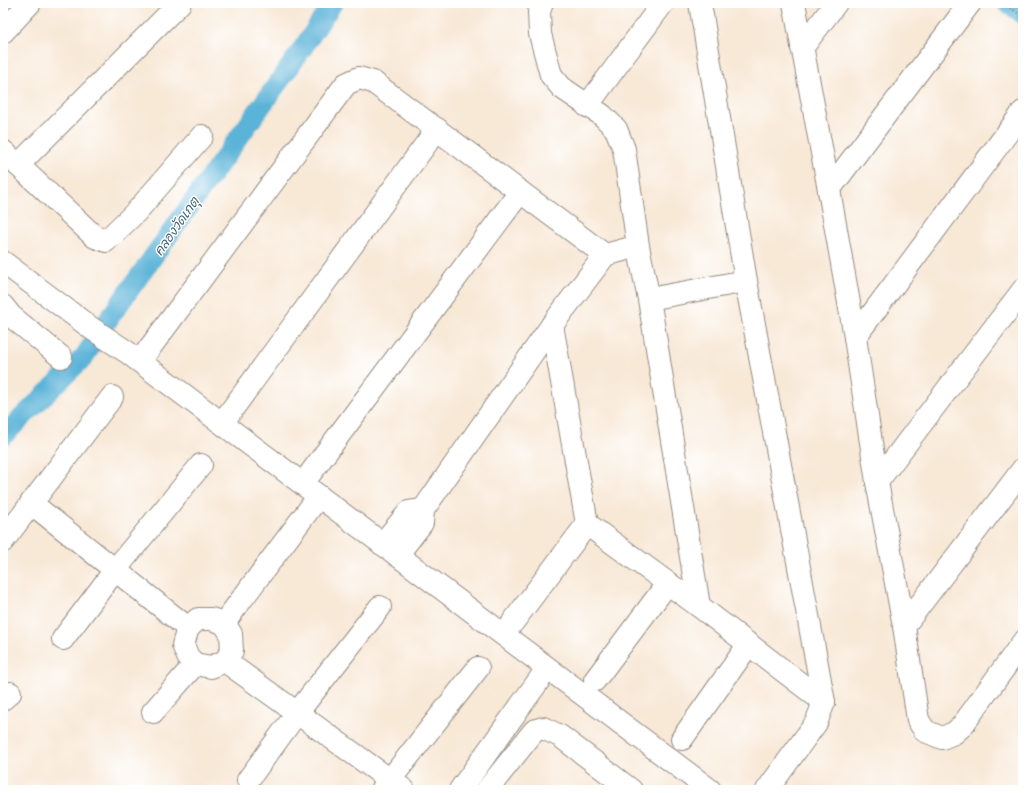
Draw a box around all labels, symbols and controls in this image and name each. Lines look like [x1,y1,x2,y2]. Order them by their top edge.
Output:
water label: คลองวัดเกตุ [149,192,205,260]

